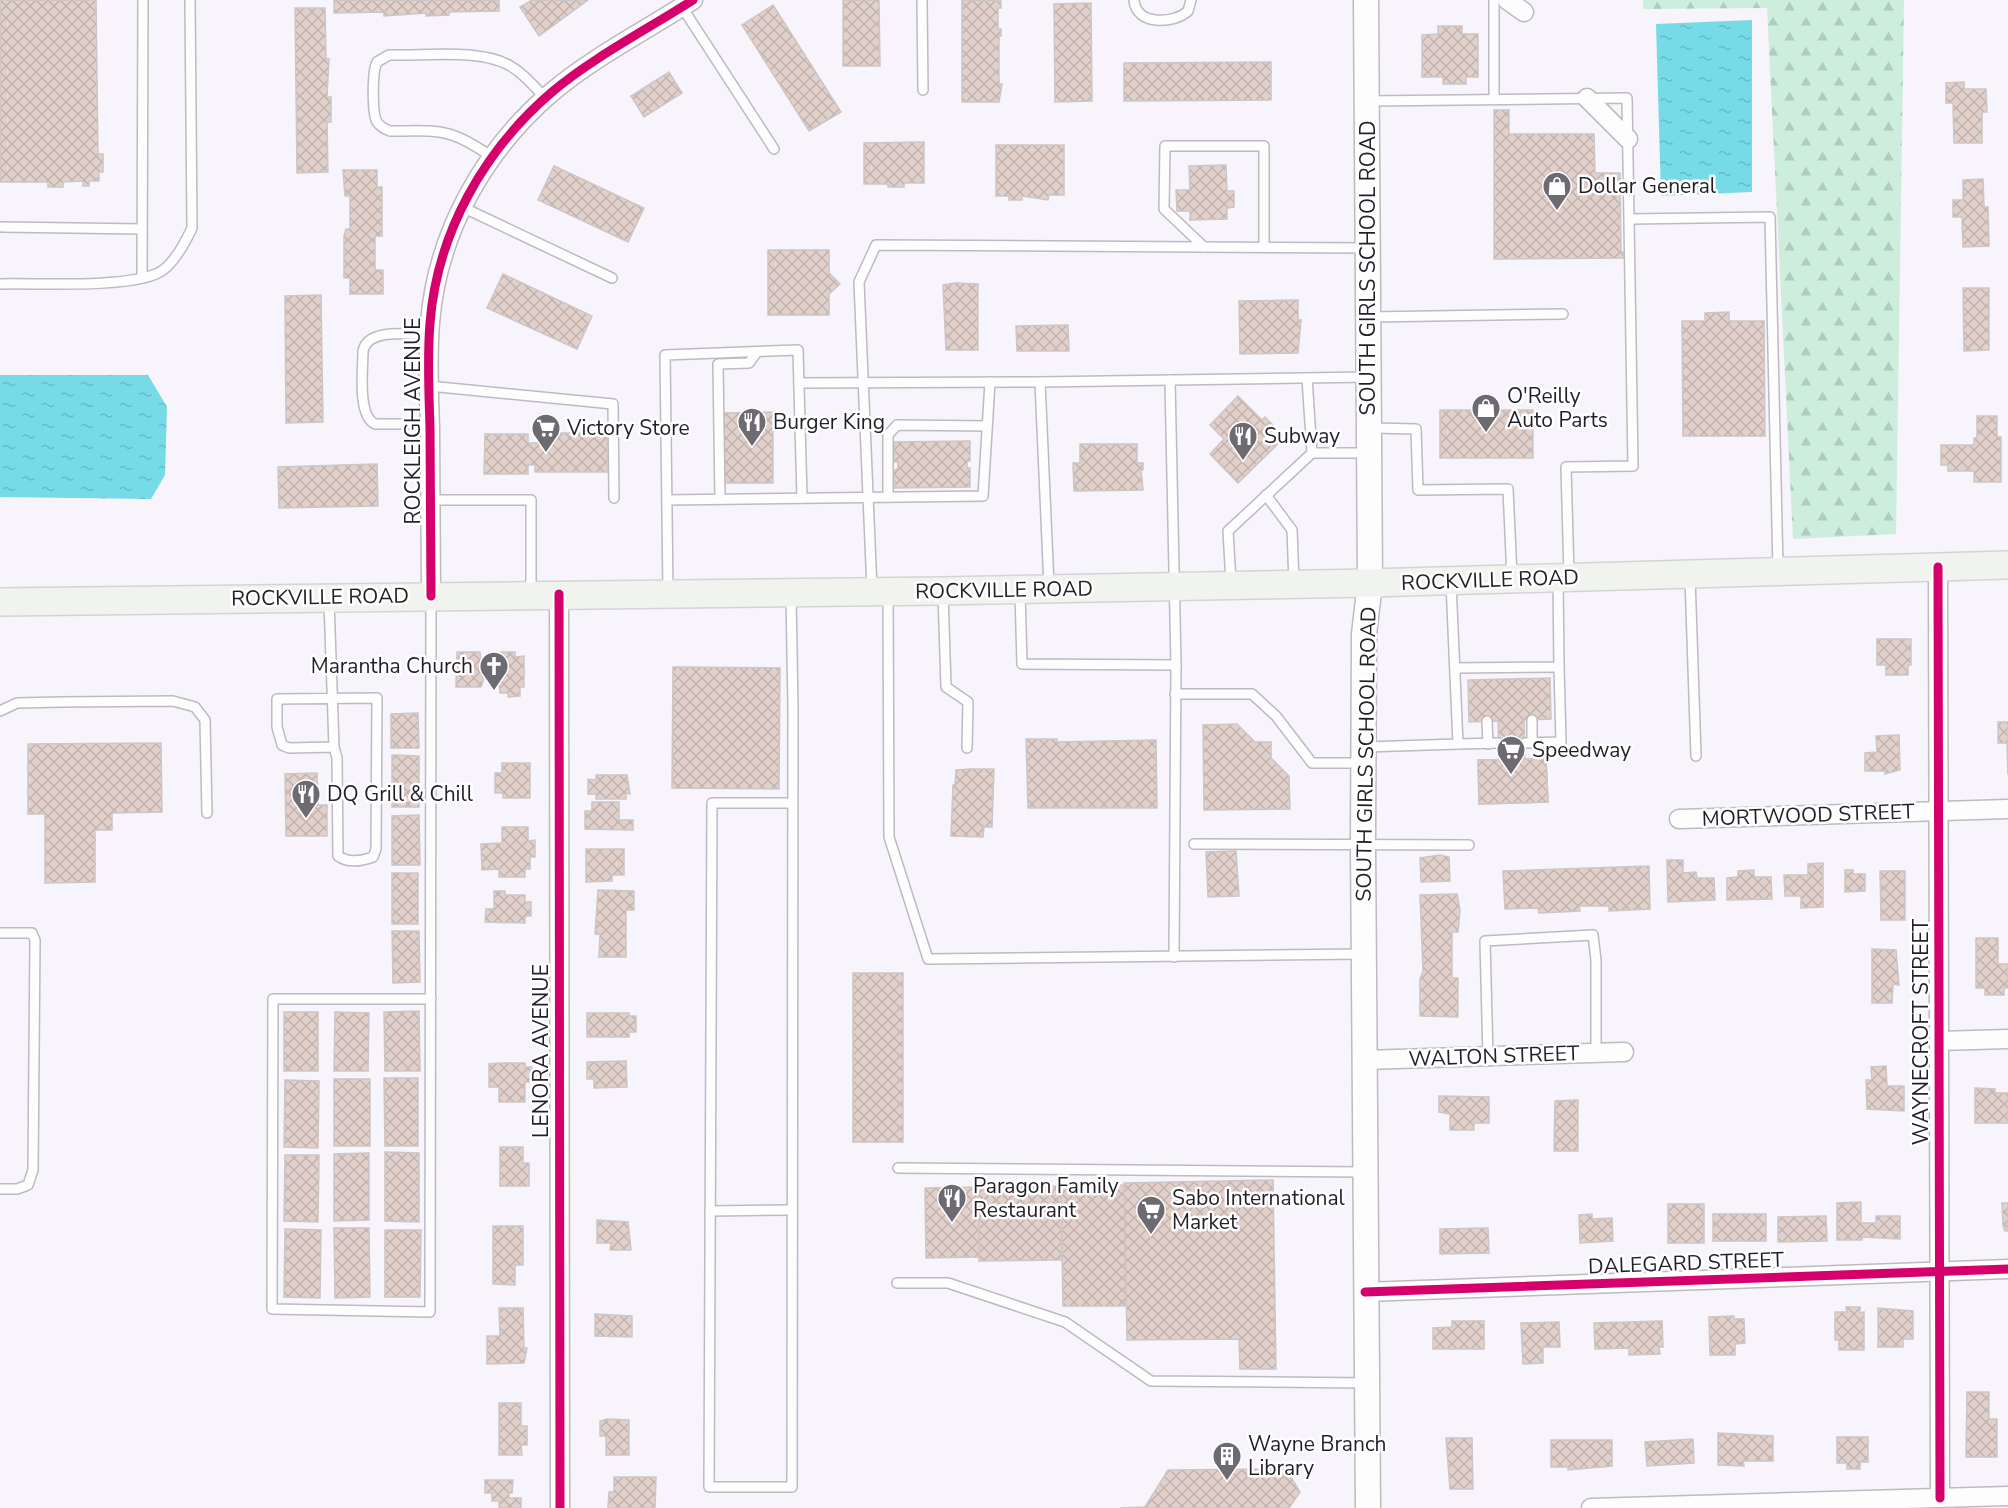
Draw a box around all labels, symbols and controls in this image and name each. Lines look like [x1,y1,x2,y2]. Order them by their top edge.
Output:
street label: SOUTH GIRLS SCHOOL ROAD [1354,120,1382,416]
shop icon: Dollar General [1541,170,1573,212]
place label: Dollar General [1578,172,1717,200]
street label: ROCKLEIGH AVENUE [399,318,427,524]
place label: O'Reilly Auto Parts [1507,382,1608,434]
shop icon: O'Reilly Auto Parts [1470,392,1502,434]
restaurant icon: Burger King [736,406,768,448]
place label: Burger King [773,408,885,436]
supermarket icon: Victory Store [530,412,562,454]
place label: Victory Store [566,414,690,442]
restaurant icon: Subway [1227,420,1259,462]
place label: Subway [1264,422,1340,450]
street label: ROCKVILLE ROAD [1401,563,1579,597]
street label: ROCKVILLE ROAD [915,574,1093,606]
street label: ROCKVILLE ROAD [231,581,409,613]
street label: SOUTH GIRLS SCHOOL ROAD [1349,606,1383,902]
church icon: Marantha Church [478,650,510,692]
place label: Marantha Church [311,652,473,680]
supermarket icon: Speedway [1495,734,1527,776]
place label: Speedway [1532,736,1631,764]
restaurant icon: DQ Grill & Chill [290,778,322,820]
place label: DQ Grill & Chill [327,780,474,808]
street label: MORTWOOD STREET [1701,797,1915,833]
street label: WAYNECROFT STREET [1907,918,1935,1145]
street label: LENORA AVENUE [527,964,555,1138]
street label: WALTON STREET [1408,1039,1580,1073]
place label: Paragon Family Restaurant [973,1172,1119,1224]
restaurant icon: Paragon Family Restaurant [936,1182,968,1224]
place label: Sabo International Market [1172,1184,1346,1236]
supermarket icon: Sabo International Market [1135,1194,1167,1236]
street label: DALEGARD STREET [1588,1246,1785,1280]
place label: Wayne Branch Library [1248,1430,1387,1482]
building icon: Wayne Branch Library [1211,1440,1243,1482]

